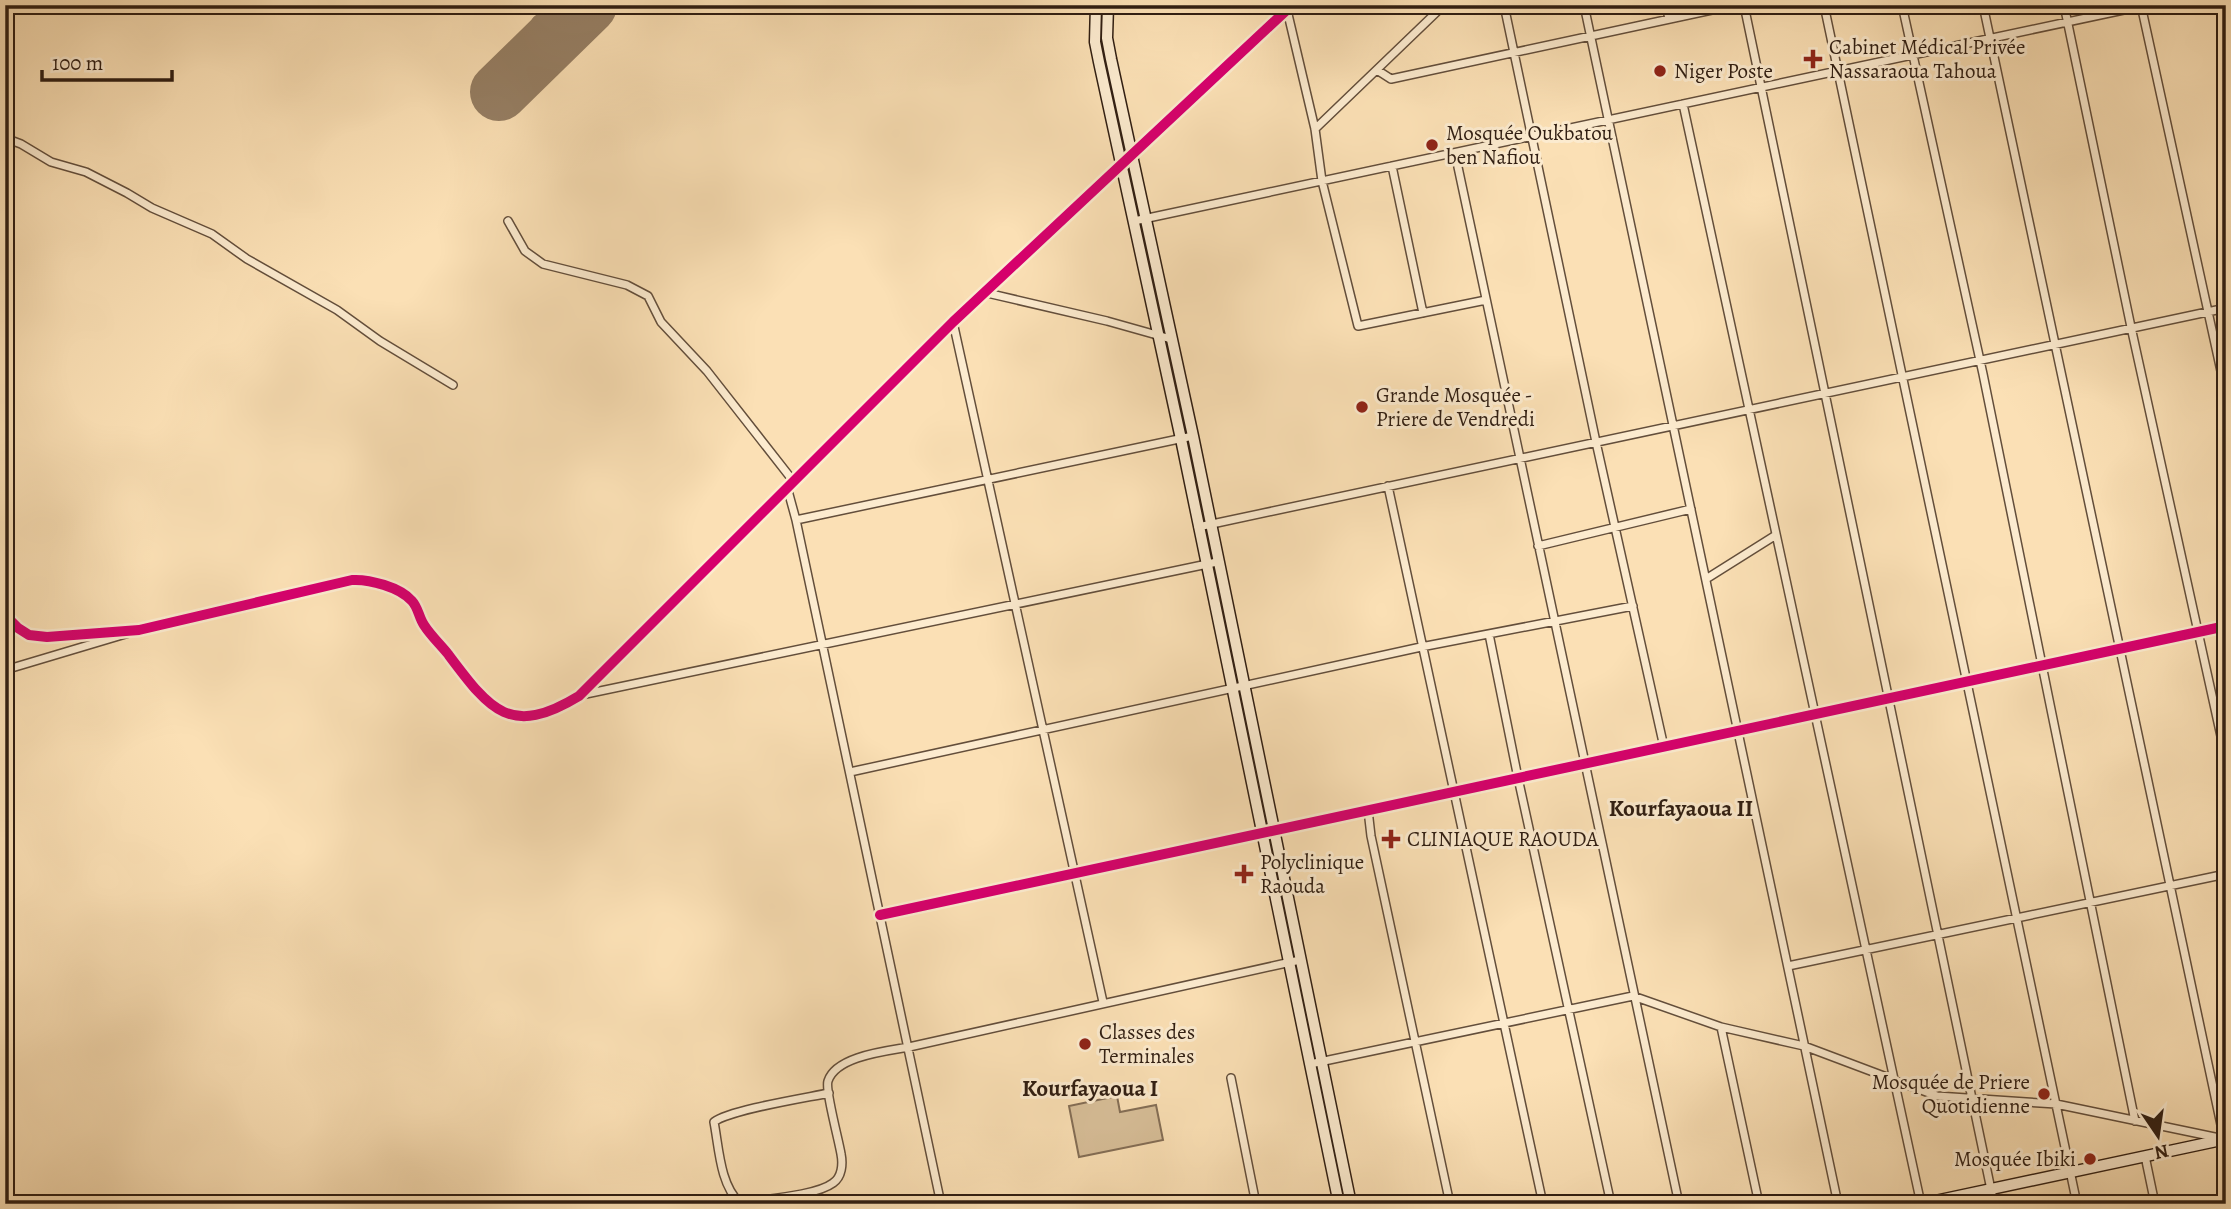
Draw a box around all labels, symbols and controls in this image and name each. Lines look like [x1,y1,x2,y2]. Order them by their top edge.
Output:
place label: Cabinet Médical Privée Nassaraoua Tahoua [1829,33,2025,85]
scale bar [42,38,172,82]
text: 100 m [52,49,103,77]
marker: Cabinet Médical Privée Nassaraoua Tahoua [1803,49,1823,69]
place label: Niger Poste [1674,57,1773,85]
marker: Niger Poste [1652,63,1668,79]
place label: Mosquée Oukbatou ben Nafiou [1446,119,1614,171]
marker: Mosquée Oukbatou ben Nafiou [1424,137,1440,153]
place label: Grande Mosquée - Priere de Vendredi [1376,381,1535,433]
marker: Grande Mosquée - Priere de Vendredi [1354,399,1370,415]
district label: Kourfayaoua II [1609,793,1753,824]
place label: CLINIAQUE RAOUDA [1407,825,1599,853]
marker: CLINIAQUE RAOUDA [1381,829,1401,849]
place label: Polyclinique Raouda [1260,848,1364,900]
marker: Polyclinique Raouda [1234,864,1254,884]
place label: Classes des Terminales [1099,1018,1195,1070]
marker: Classes des Terminales [1077,1036,1093,1052]
place label: Mosquée de Priere Quotidienne [1872,1068,2030,1120]
district label: Kourfayaoua I [1022,1073,1158,1104]
marker: Mosquée de Priere Quotidienne [2036,1086,2052,1102]
north arrow [2122,1100,2192,1170]
text: N [2152,1137,2171,1166]
place label: Mosquée Ibiki [1954,1145,2076,1173]
marker: Mosquée Ibiki [2082,1151,2098,1167]

